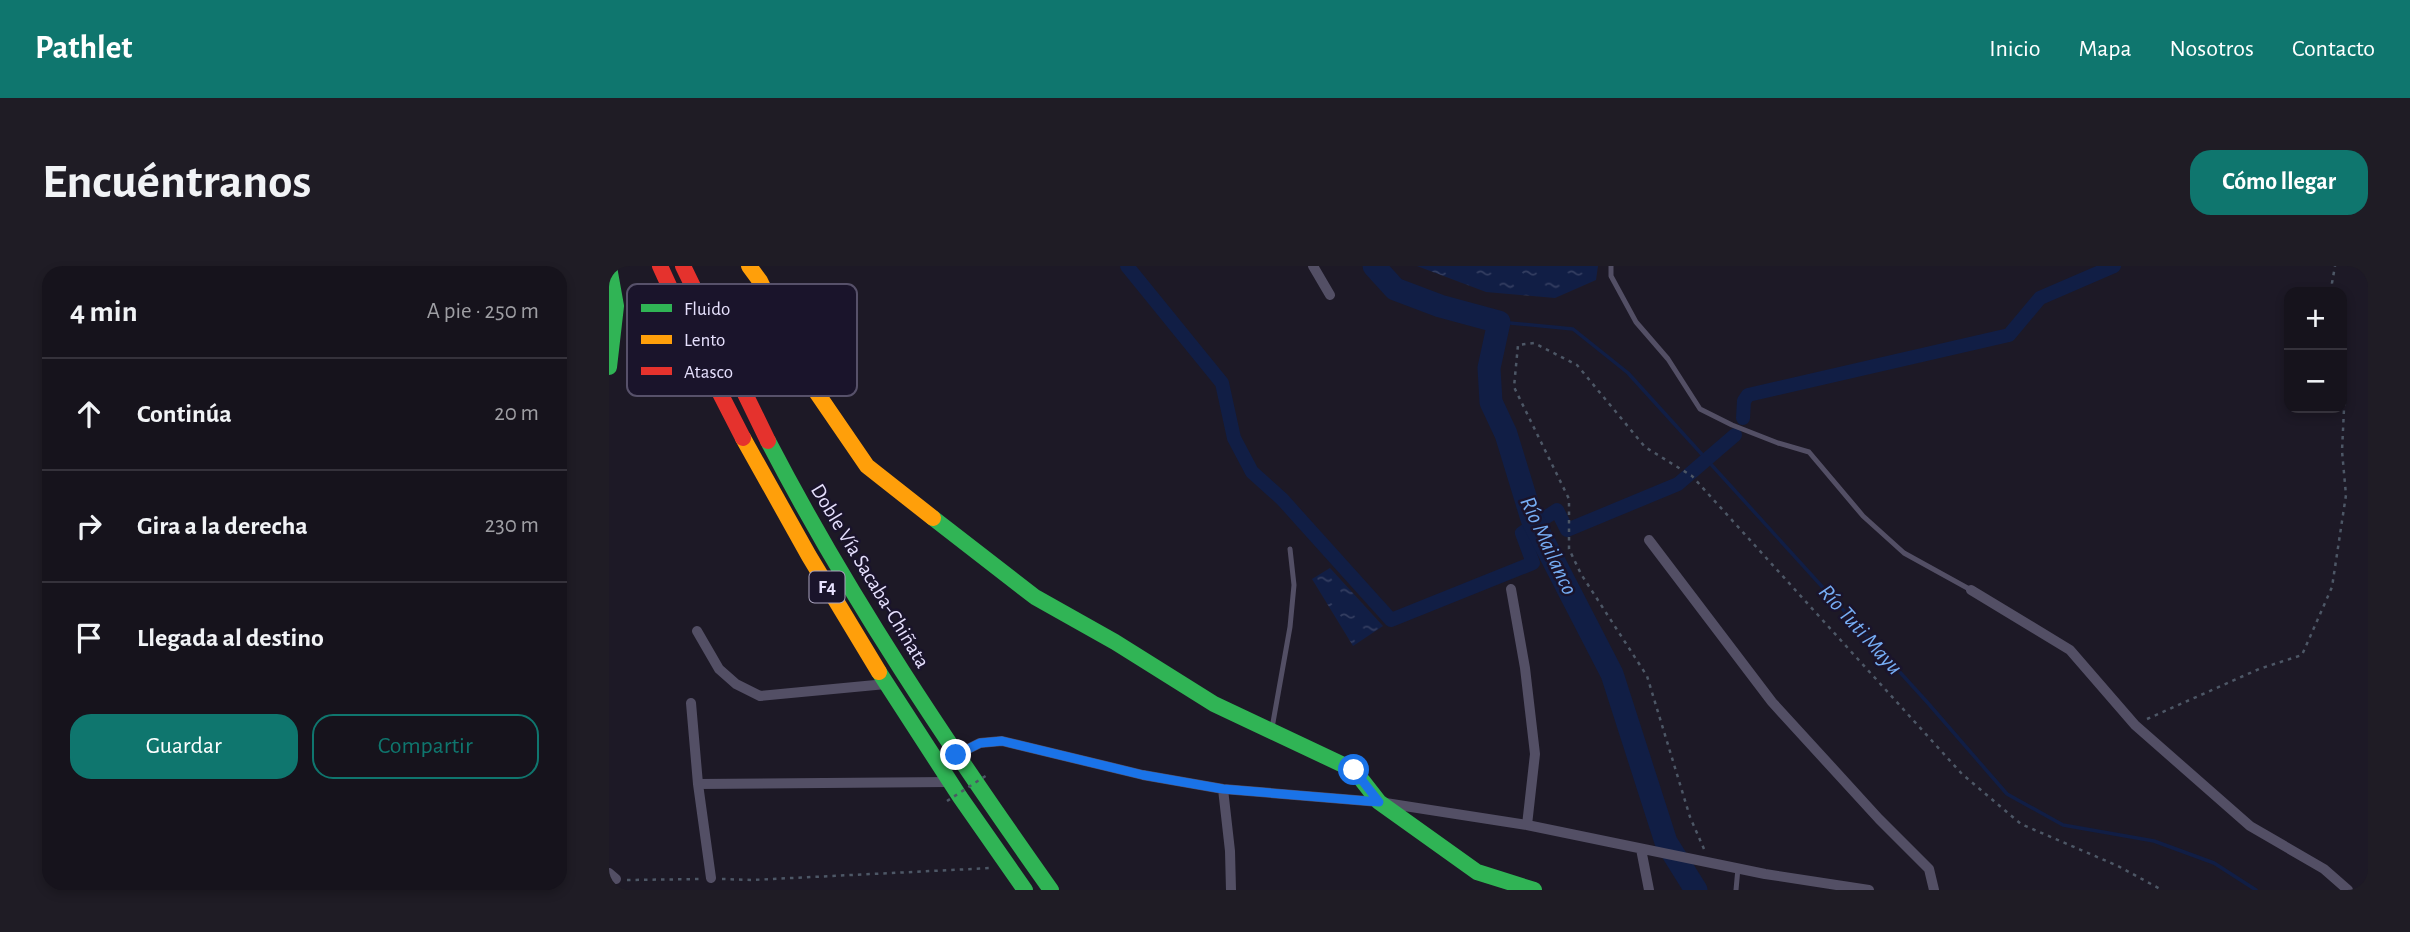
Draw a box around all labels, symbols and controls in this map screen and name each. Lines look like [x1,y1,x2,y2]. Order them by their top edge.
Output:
text: Pathlet [35,32,133,65]
text: Inicio [1989,37,2040,61]
text: Mapa [2078,37,2132,61]
text: Nosotros [2170,37,2254,61]
text: Contacto [2292,37,2375,61]
button: Cómo llegar [2190,150,2368,215]
text: Encuéntranos [42,158,311,207]
legend [627,284,857,396]
map controls [2284,287,2347,413]
button: + [2284,287,2347,350]
text: 4 min [70,297,138,327]
text: A pie · 250 m [427,300,539,323]
text: Fluido [684,300,730,319]
text: Lento [684,331,725,350]
button: − [2284,350,2347,413]
text: Atasco [684,363,733,382]
icon: ahead [70,395,108,433]
text: Continúa [137,401,232,427]
text: 20 m [494,402,539,425]
street label: Doble Vía Sacaba-Chiñata [807,480,933,672]
water label: Río Mailanco [1515,493,1581,599]
icon: right [70,507,108,545]
text: Gira a la derecha [137,513,308,539]
text: 230 m [485,514,539,537]
road number: F4 [809,572,844,602]
water label: Río Tuti Mayu [1814,580,1906,680]
icon: arrive [70,619,108,657]
text: Llegada al destino [137,625,324,651]
button: Guardar [70,714,298,779]
button: Compartir [312,714,539,779]
route end [940,739,971,770]
route start [1338,754,1369,785]

